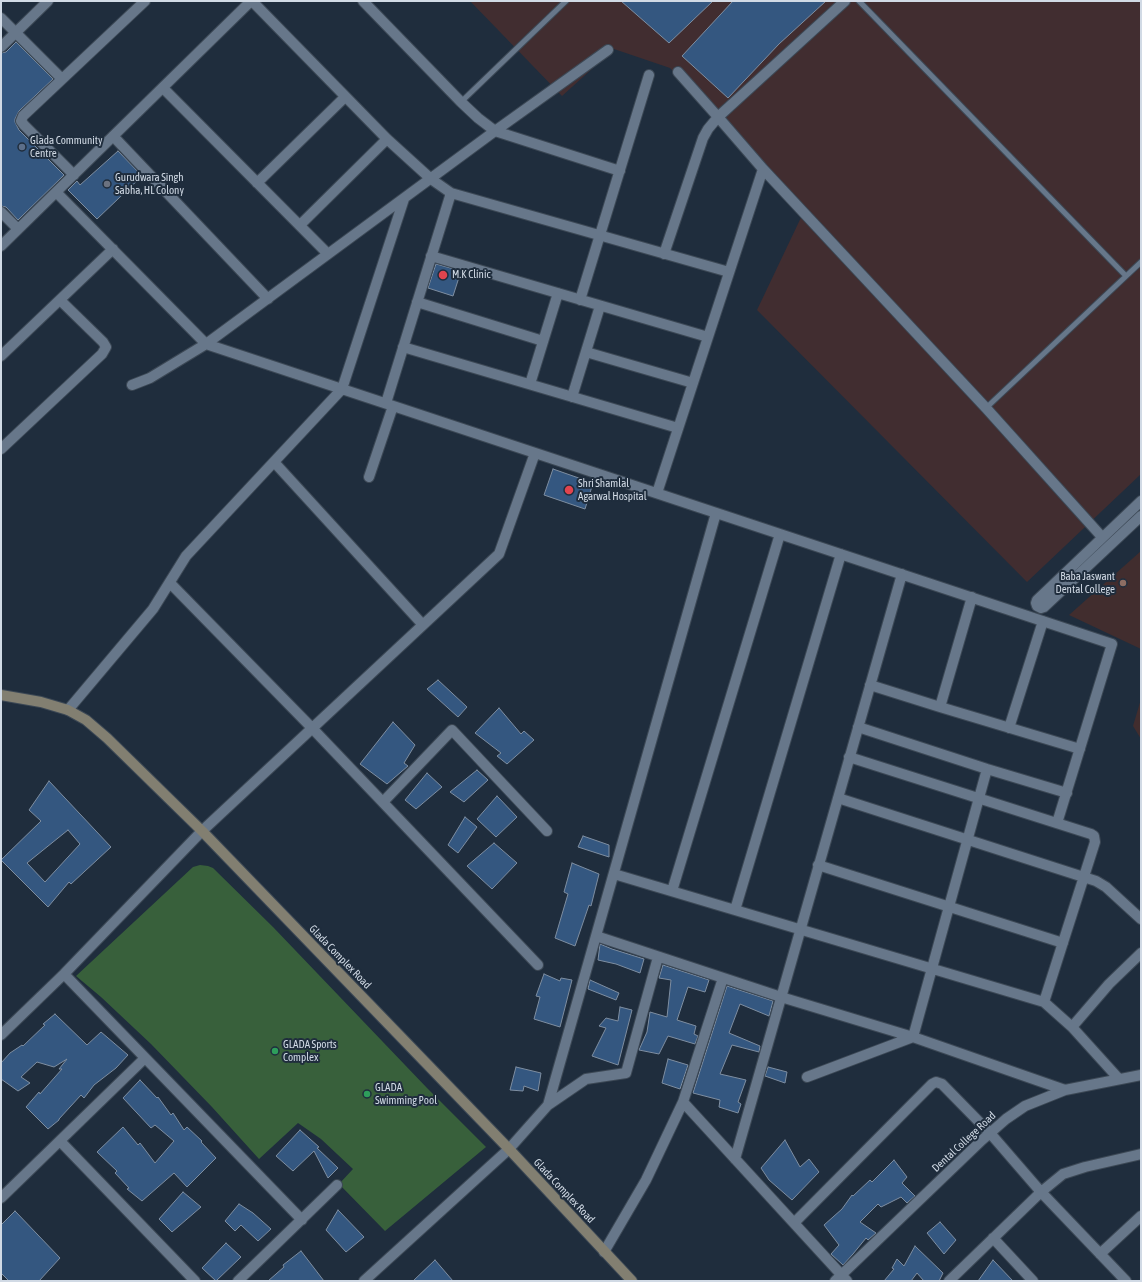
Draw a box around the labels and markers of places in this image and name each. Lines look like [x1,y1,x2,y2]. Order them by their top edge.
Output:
place label: Glada Community Centre [30,134,103,160]
marker: Glada Community Centre [17,142,27,152]
place label: Gurudwara Singh Sabha, HL Colony [115,171,184,197]
marker: Gurudwara Singh Sabha, HL Colony [102,179,112,189]
place label: M.K Clinic [452,268,491,282]
marker: M.K Clinic [437,269,449,281]
place label: Shri Shamlal Agarwal Hospital [578,477,647,503]
marker: Shri Shamlal Agarwal Hospital [563,484,575,496]
place label: Baba Jaswant Dental College [1055,570,1115,596]
marker: Baba Jaswant Dental College [1118,578,1128,588]
place label: GLADA Sports Complex [283,1038,337,1064]
marker: GLADA Sports Complex [270,1046,280,1056]
place label: GLADA Swimming Pool [375,1081,437,1107]
marker: GLADA Swimming Pool [362,1089,372,1099]

